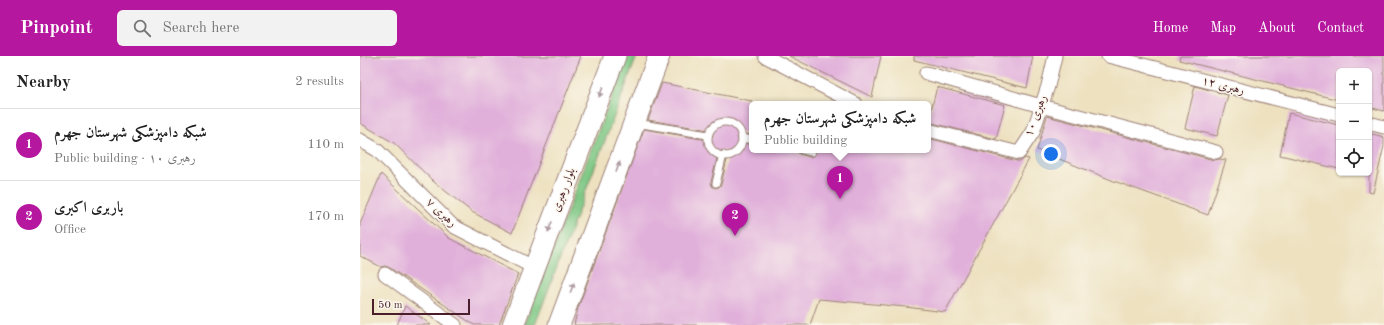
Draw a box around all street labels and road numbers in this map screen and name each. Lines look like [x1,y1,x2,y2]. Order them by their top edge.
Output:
street label: رهبری ۱۲ [1200,75,1246,98]
street label: رهبری ۱۰ [1023,93,1050,139]
street label: بلوار رهبری [550,166,579,214]
street label: رهبری ۷ [423,196,459,231]

